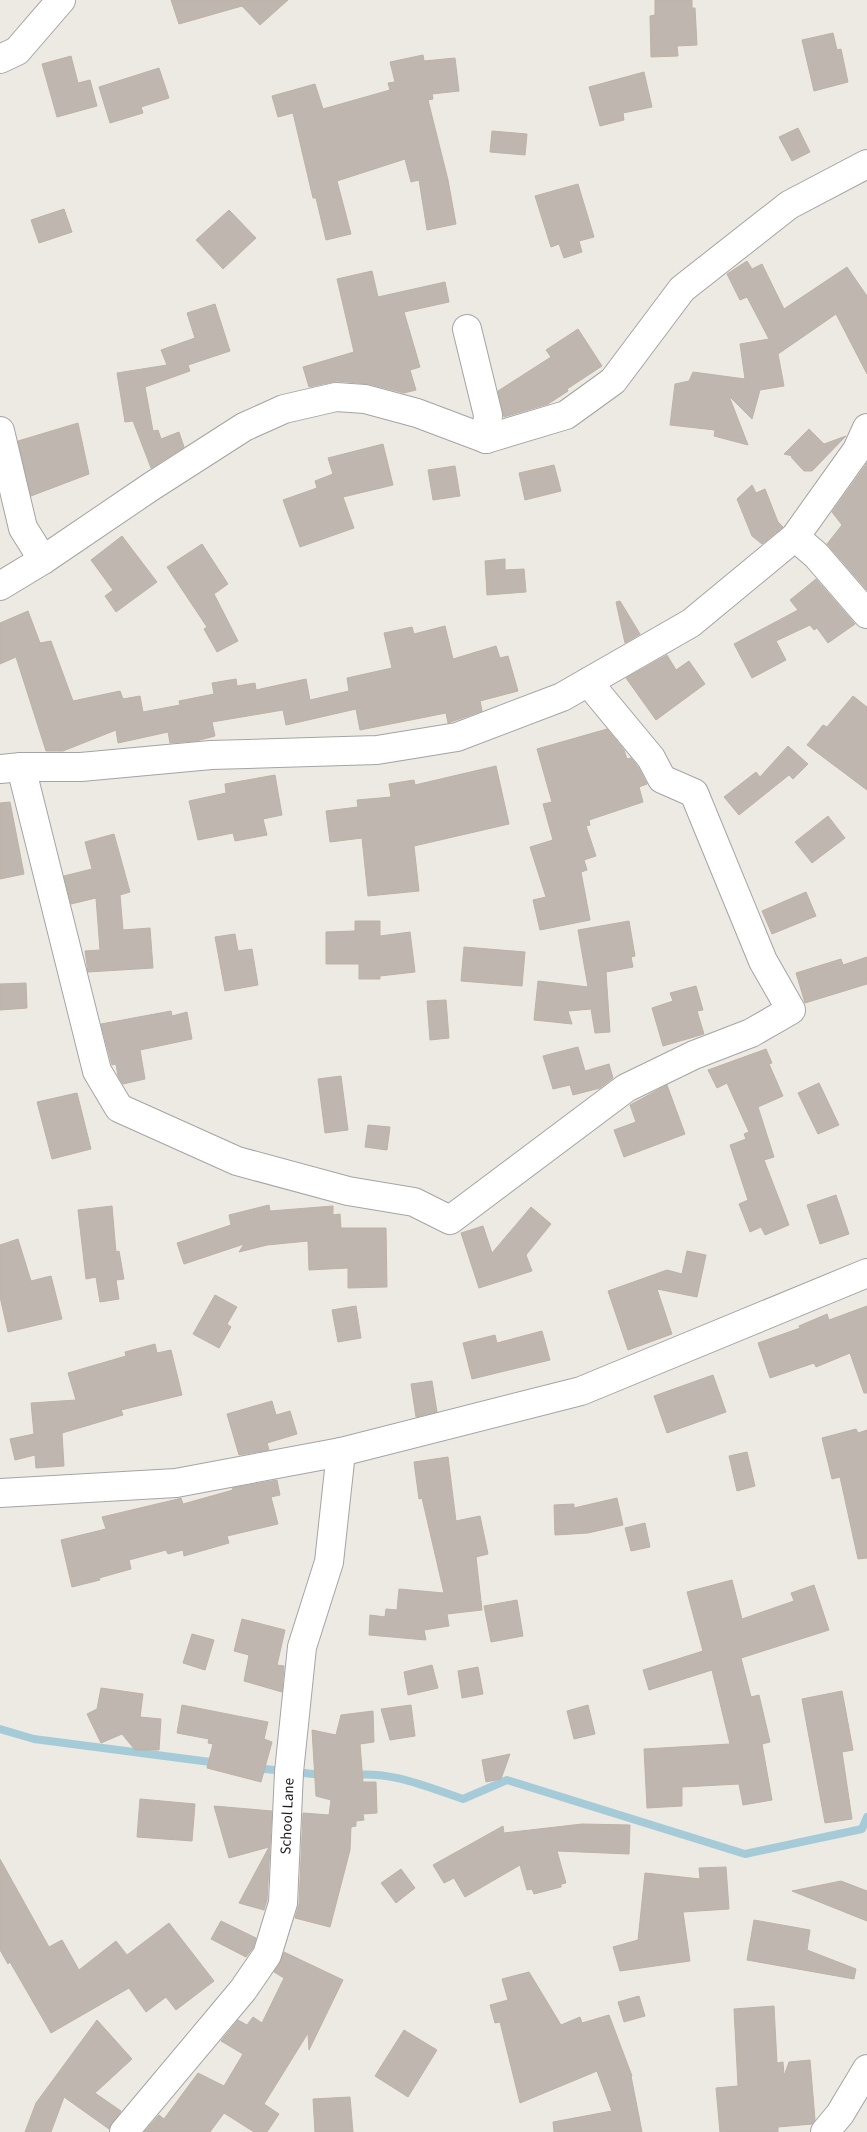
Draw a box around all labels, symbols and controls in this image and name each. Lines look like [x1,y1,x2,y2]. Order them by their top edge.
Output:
street label: School Lane [275,1777,299,1855]

